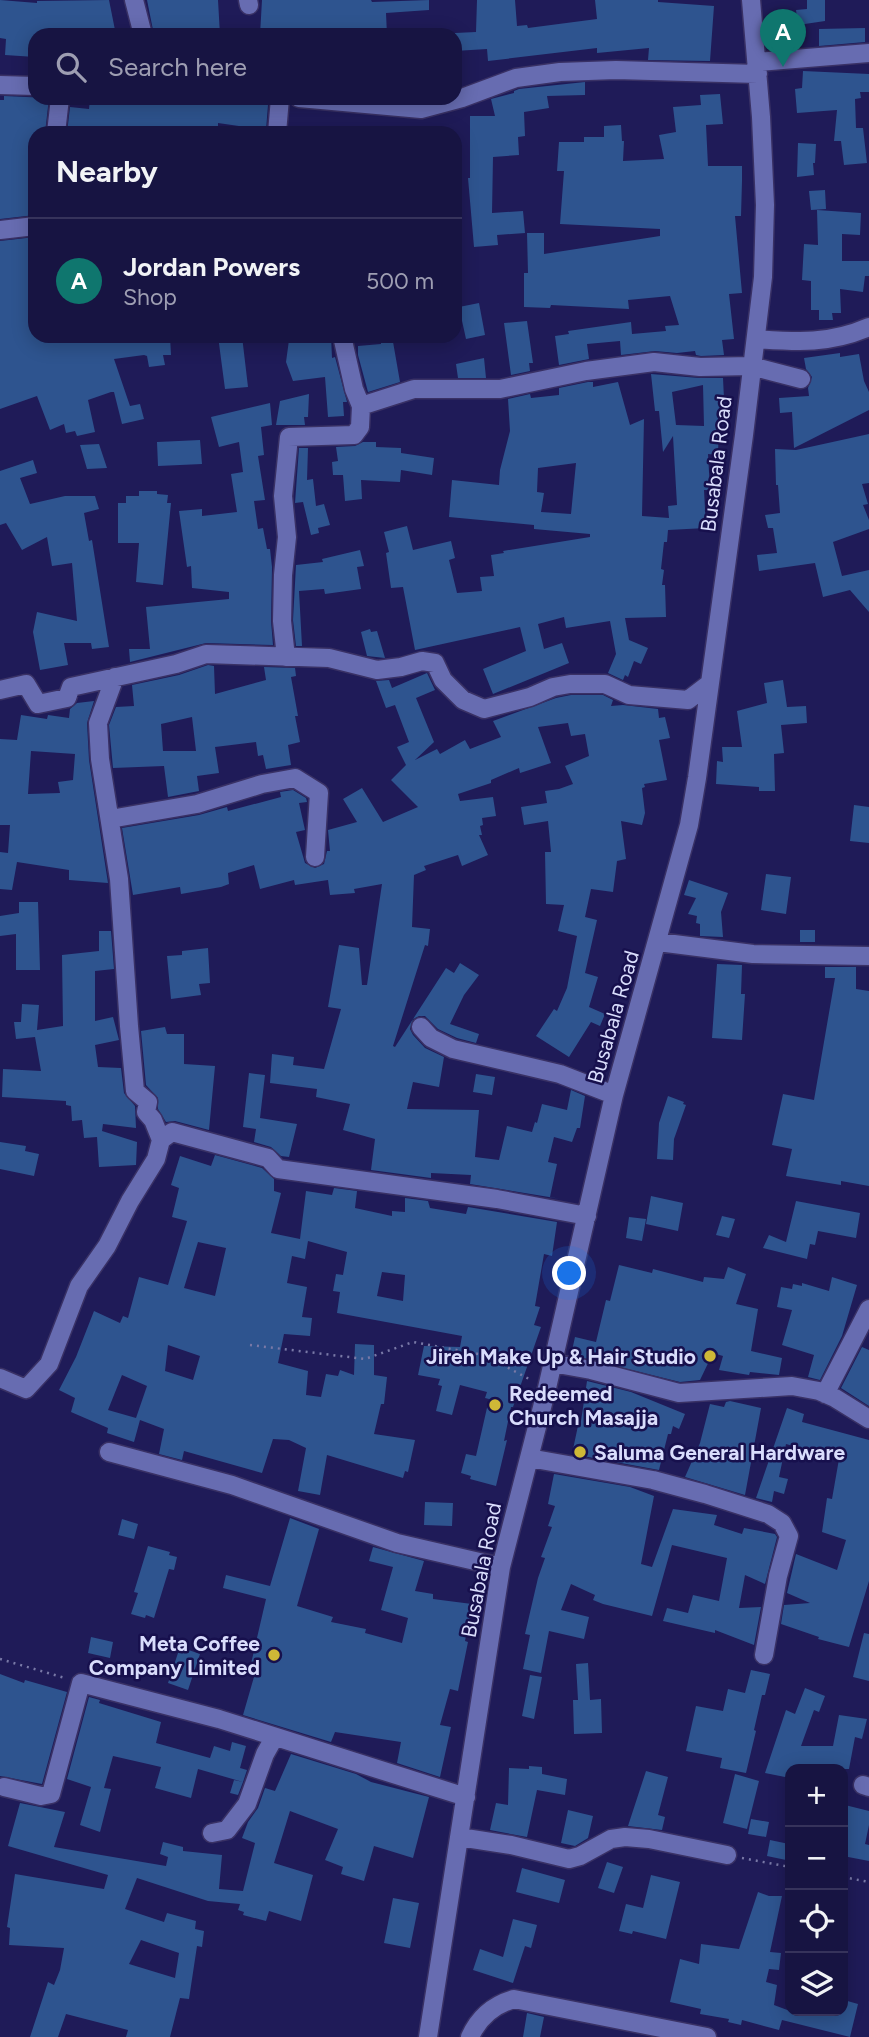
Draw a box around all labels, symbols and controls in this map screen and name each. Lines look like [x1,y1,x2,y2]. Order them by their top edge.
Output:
pin: A [760,9,806,67]
search box [28,28,462,105]
icon: search [52,48,90,86]
text: Search here [108,51,247,83]
text: Nearby [56,153,158,190]
text: Jordan Powers [123,251,300,283]
text: A [71,267,87,295]
text: 500 m [366,267,434,295]
text: Shop [123,283,177,311]
street label: Busabala Road [695,395,737,533]
street label: Busabala Road [582,948,644,1086]
your location [552,1256,586,1290]
place label: Jireh Make Up & Hair Studio [426,1344,696,1369]
marker: Jireh Make Up & Hair Studio [702,1348,718,1364]
place label: Redeemed Church Masajja [509,1381,658,1430]
marker: Redeemed Church Masajja [487,1397,503,1413]
place label: Saluma General Hardware [594,1440,845,1465]
marker: Saluma General Hardware [572,1444,588,1460]
street label: Busabala Road [456,1500,506,1640]
place label: Meta Coffee Company Limited [89,1631,260,1680]
marker: Meta Coffee Company Limited [266,1647,282,1663]
map controls [785,1764,848,2016]
button: + [785,1764,848,1827]
button: − [785,1827,848,1890]
button: locate [785,1890,848,1953]
button: layers [785,1953,848,2016]

